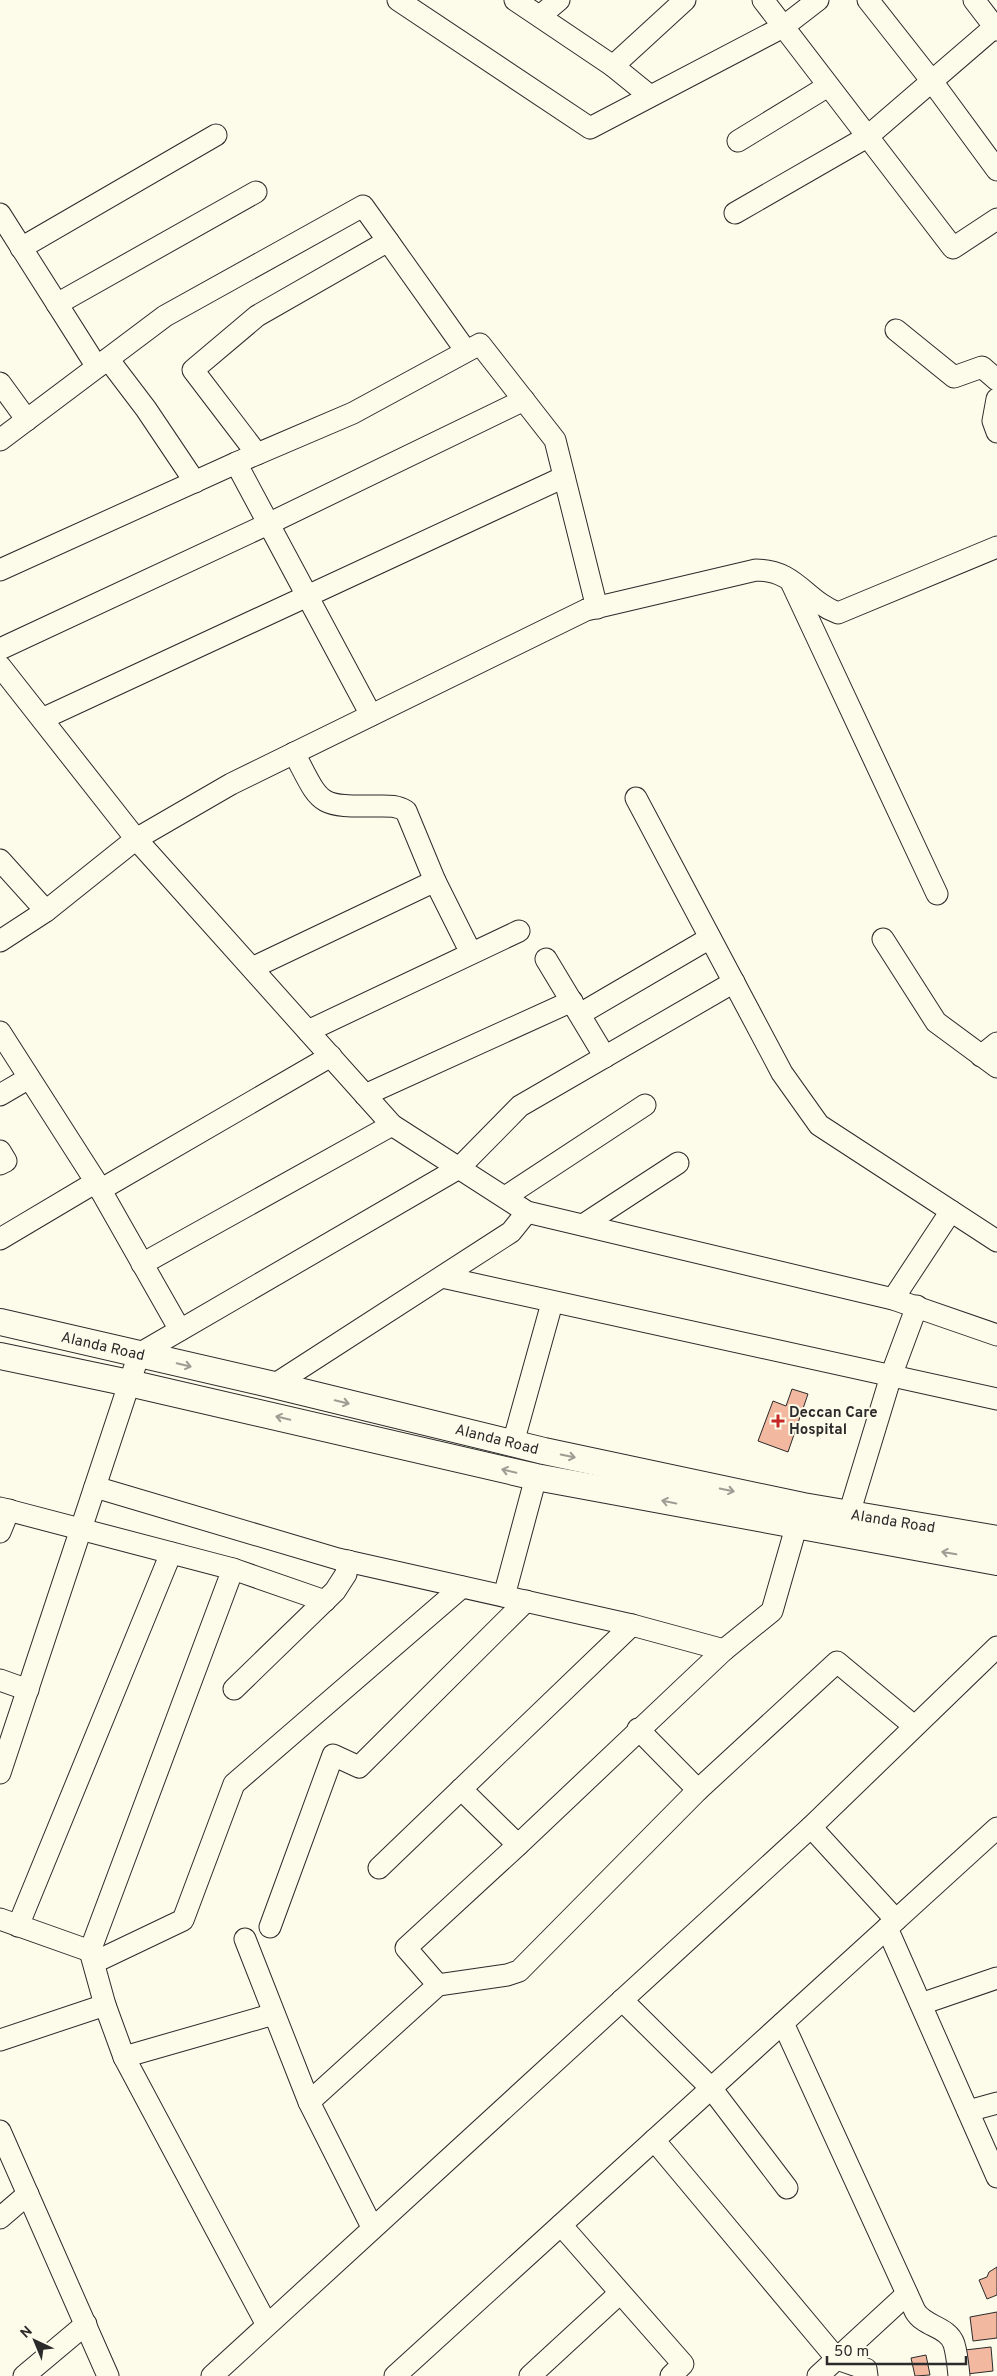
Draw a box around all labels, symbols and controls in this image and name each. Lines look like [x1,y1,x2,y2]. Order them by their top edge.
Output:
street label: Alanda Road [59,1329,146,1366]
one-way arrow [176,1361,192,1370]
one-way arrow [334,1398,350,1407]
place label: Deccan Care Hospital [789,1404,878,1440]
one-way arrow [275,1413,291,1423]
marker: Deccan Care Hospital [771,1414,785,1428]
street label: Alanda Road [453,1421,540,1460]
one-way arrow [560,1452,576,1461]
one-way arrow [502,1466,518,1475]
one-way arrow [719,1486,735,1495]
one-way arrow [661,1497,677,1507]
street label: Alanda Road [849,1506,936,1539]
one-way arrow [941,1548,957,1558]
north arrow [10,2316,60,2366]
text: N [17,2323,37,2342]
scale bar [827,2334,966,2366]
text: 50 m [834,2343,869,2362]

